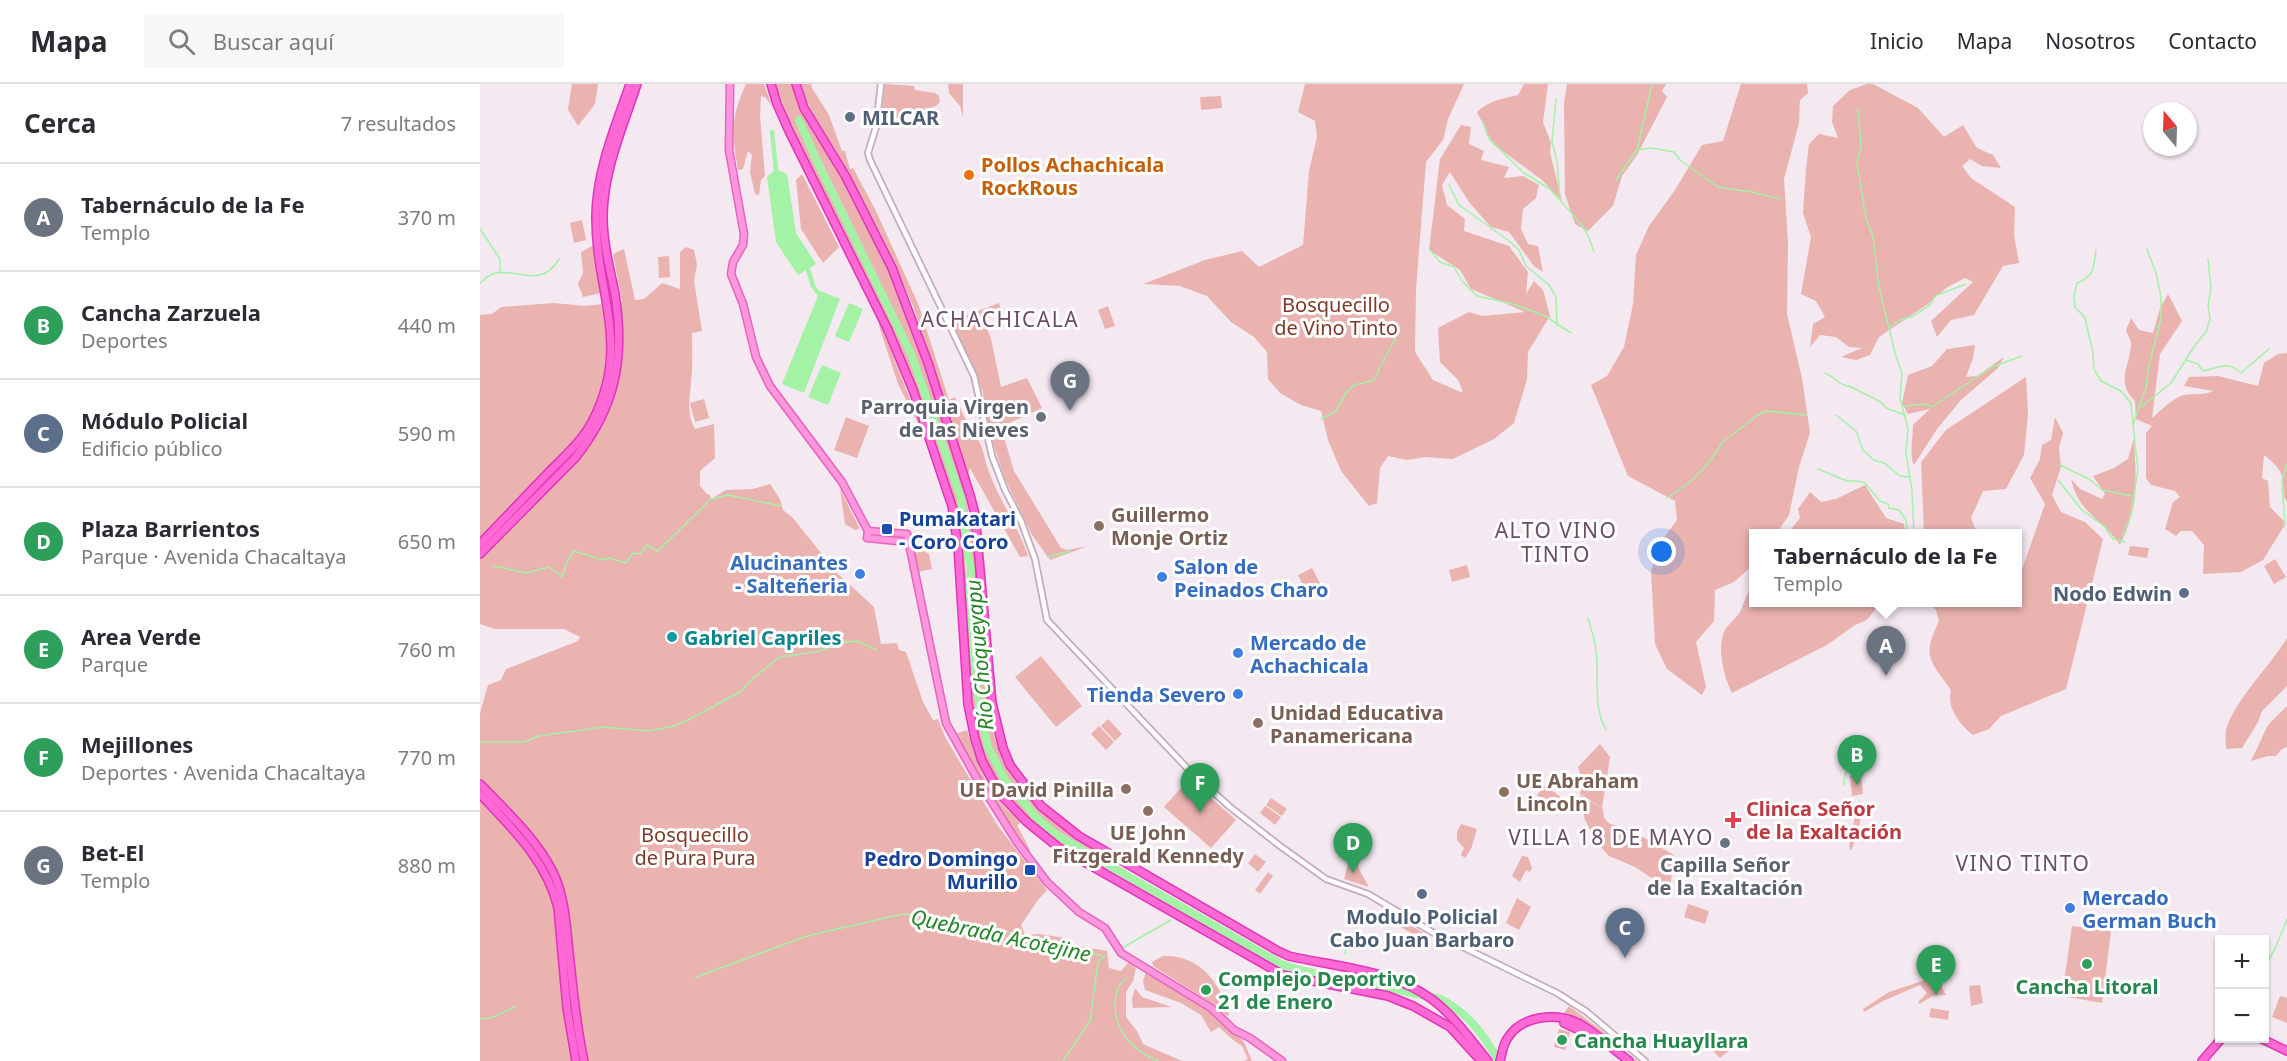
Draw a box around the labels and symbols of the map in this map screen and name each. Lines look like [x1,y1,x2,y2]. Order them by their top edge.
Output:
north arrow [2143,102,2197,156]
place label: MILCAR [862,104,940,131]
marker: MILCAR [843,110,857,124]
place label: Pollos Achachicala RockRous [981,151,1164,201]
marker: Pollos Achachicala RockRous [962,168,976,182]
park label: Bosquecillo de Vino Tinto [1274,291,1398,341]
district label: ACHACHICALA [921,305,1079,333]
pin: G [1050,362,1090,411]
place label: Parroquia Virgen de las Nieves [861,393,1029,443]
marker: Parroquia Virgen de las Nieves [1034,410,1048,424]
place label: Guillermo Monje Ortiz [1111,501,1228,551]
place label: Pumakatari - Coro Coro [899,505,1016,555]
district label: ALTO VINO TINTO [1495,516,1617,568]
marker: Guillermo Monje Ortiz [1092,519,1106,533]
marker: Pumakatari - Coro Coro [880,522,894,536]
your location [1647,537,1676,566]
place label: Alucinantes - Salteñeria [730,549,848,599]
place label: Salon de Peinados Charo [1174,553,1329,603]
marker: Alucinantes - Salteñeria [853,567,867,581]
marker: Salon de Peinados Charo [1155,570,1169,584]
water label: Río Choqueyapu [958,578,1000,732]
place label: Nodo Edwin [2053,580,2172,607]
marker: Nodo Edwin [2177,586,2191,600]
place label: Gabriel Capriles [684,624,841,651]
pin: A [1866,626,1906,676]
place label: Mercado de Achachicala [1250,629,1369,679]
marker: Gabriel Capriles [665,630,679,644]
marker: Mercado de Achachicala [1231,646,1245,660]
place label: Tienda Severo [1087,681,1226,708]
marker: Tienda Severo [1231,687,1245,701]
place label: Unidad Educativa Panamericana [1270,699,1444,749]
marker: Unidad Educativa Panamericana [1251,716,1265,730]
pin: B [1838,736,1876,785]
pin: F [1180,764,1220,813]
place label: UE Abraham Lincoln [1516,767,1639,817]
place label: UE David Pinilla [959,776,1114,803]
marker: UE David Pinilla [1119,782,1133,796]
marker: UE Abraham Lincoln [1497,785,1511,799]
place label: Clinica Señor de la Exaltación [1746,795,1902,845]
marker: UE John Fitzgerald Kennedy [1141,804,1155,818]
marker: Clinica Señor de la Exaltación [1724,811,1742,829]
place label: UE John Fitzgerald Kennedy [1052,819,1244,869]
park label: Bosquecillo de Pura Pura [634,821,756,871]
district label: VILLA 18 DE MAYO [1508,823,1714,851]
pin: D [1334,824,1372,873]
marker: Capilla Señor de la Exaltación [1718,836,1732,850]
place label: Pedro Domingo Murillo [864,845,1018,895]
district label: VINO TINTO [1956,849,2090,877]
place label: Capilla Señor de la Exaltación [1647,851,1803,901]
marker: Pedro Domingo Murillo [1023,863,1037,877]
place label: Mercado German Buch [2082,884,2217,934]
marker: Modulo Policial Cabo Juan Barbaro [1415,887,1429,901]
marker: Mercado German Buch [2063,901,2077,915]
water label: Quebrada Acotejine [908,902,1094,968]
place label: Modulo Policial Cabo Juan Barbaro [1330,903,1514,953]
pin: C [1606,908,1644,958]
pin: E [1916,946,1956,995]
marker: Cancha Litoral [2080,957,2094,971]
place label: Complejo Deportivo 21 de Enero [1218,965,1416,1015]
place label: Cancha Litoral [2015,973,2159,1000]
marker: Complejo Deportivo 21 de Enero [1199,983,1213,997]
place label: Cancha Huayllara [1574,1027,1748,1054]
marker: Cancha Huayllara [1555,1033,1569,1047]

